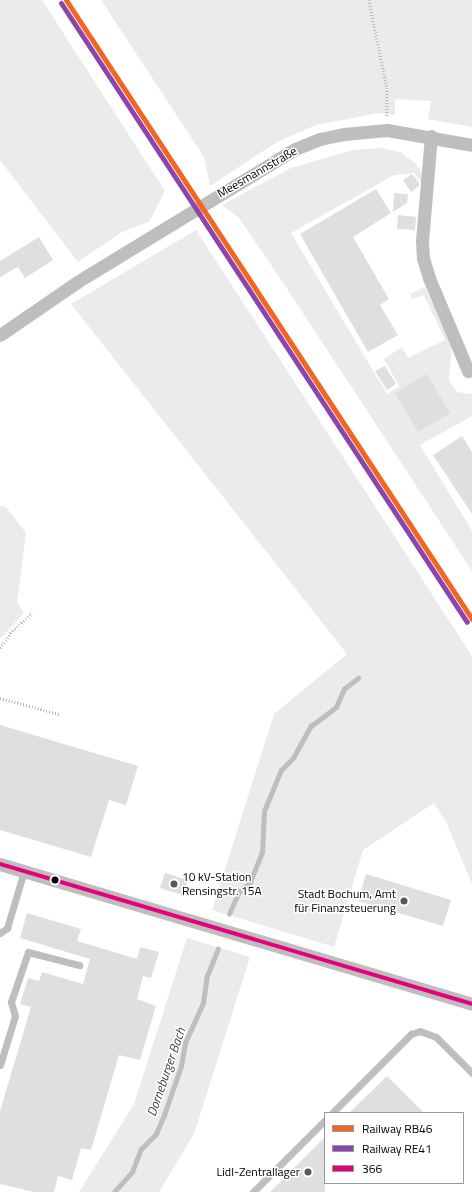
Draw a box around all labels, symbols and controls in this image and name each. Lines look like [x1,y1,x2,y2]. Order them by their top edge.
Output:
street label: Meesmannstraße [215,143,299,201]
place label: 10 kV-Station Rensingstr. 15A [182,870,262,898]
unlabelled marker [50,875,60,885]
marker: 10 kV-Station Rensingstr. 15A [169,879,179,889]
place label: Stadt Bochum, Amt für Finanzsteuerung [294,887,396,915]
marker: Stadt Bochum, Amt für Finanzsteuerung [399,896,409,906]
water label: Dorneburger Bach [144,1026,188,1118]
legend [324,1112,464,1184]
text: Railway RB46 [362,1119,433,1138]
text: Railway RE41 [362,1139,432,1158]
text: 366 [362,1159,382,1178]
place label: Lidl-Zentrallager [216,1165,300,1179]
marker: Lidl-Zentrallager [303,1167,313,1177]

